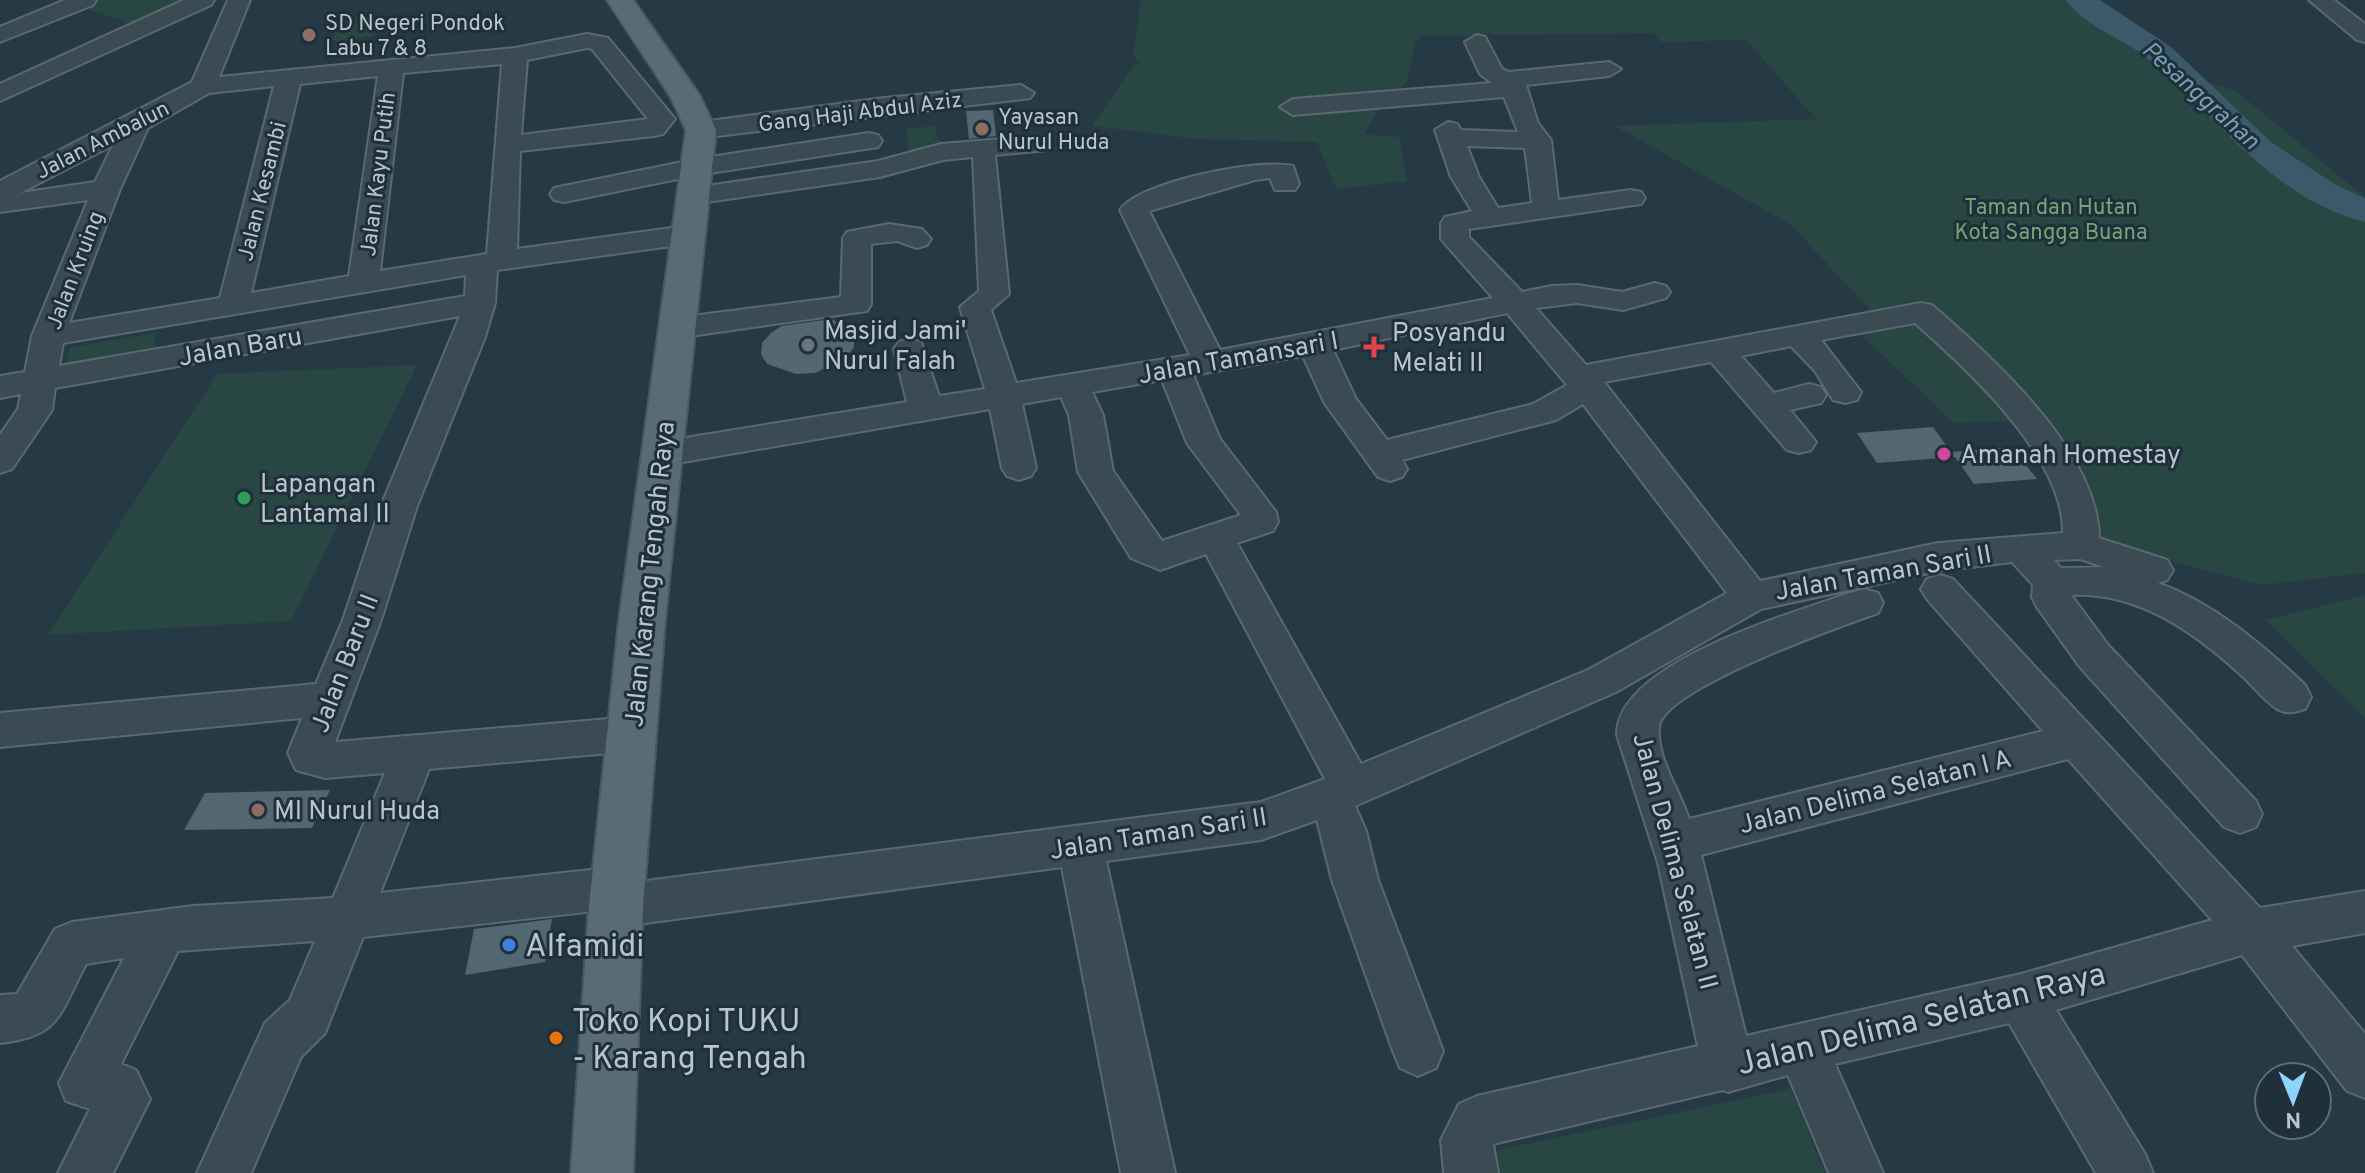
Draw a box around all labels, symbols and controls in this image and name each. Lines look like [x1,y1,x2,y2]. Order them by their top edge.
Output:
place label: SD Negeri Pondok Labu 7 & 8 [325,11,505,63]
marker: SD Negeri Pondok Labu 7 & 8 [300,26,318,44]
water label: Pesanggrahan [2135,36,2265,157]
street label: Gang Haji Abdul Aziz [757,88,964,139]
street label: Jalan Kayu Putih [356,91,403,258]
street label: Jalan Ambalun [32,96,174,186]
place label: Yayasan Nurul Huda [998,105,1109,157]
street label: Jalan Kesambi [233,119,294,264]
marker: Yayasan Nurul Huda [973,120,991,138]
park label: Taman dan Hutan Kota Sangga Buana [1954,195,2148,247]
street label: Jalan Kruing [41,208,111,334]
place label: Masjid Jami' Nurul Falah [824,316,966,379]
place label: Posyandu Melati II [1392,318,1506,381]
street label: Jalan Baru [176,321,305,376]
street label: Jalan Tamansari I [1136,326,1341,393]
marker: Masjid Jami' Nurul Falah [799,336,817,354]
marker: Posyandu Melati II [1363,336,1385,358]
street label: Jalan Karang Tengah Raya [619,420,684,729]
place label: Amanah Homestay [1960,440,2181,473]
marker: Amanah Homestay [1935,445,1953,463]
place label: Lapangan Lantamal II [260,469,390,532]
marker: Lapangan Lantamal II [235,489,253,507]
street label: Jalan Taman Sari II [1772,539,1994,610]
street label: Jalan Baru II [305,590,388,738]
street label: Jalan Delima Selatan II [1623,730,1724,994]
street label: Jalan Delima Selatan I A [1736,744,2015,843]
place label: MI Nurul Huda [274,796,440,829]
marker: MI Nurul Huda [249,801,267,819]
street label: Jalan Taman Sari II [1047,802,1269,869]
place label: Alfamidi [525,928,644,968]
marker: Alfamidi [500,936,518,954]
street label: Jalan Delima Selatan Raya [1733,956,2110,1086]
place label: Toko Kopi TUKU - Karang Tengah [572,1003,807,1080]
marker: Toko Kopi TUKU - Karang Tengah [547,1029,565,1047]
north arrow [2253,1061,2333,1141]
text: N [2285,1105,2301,1132]

